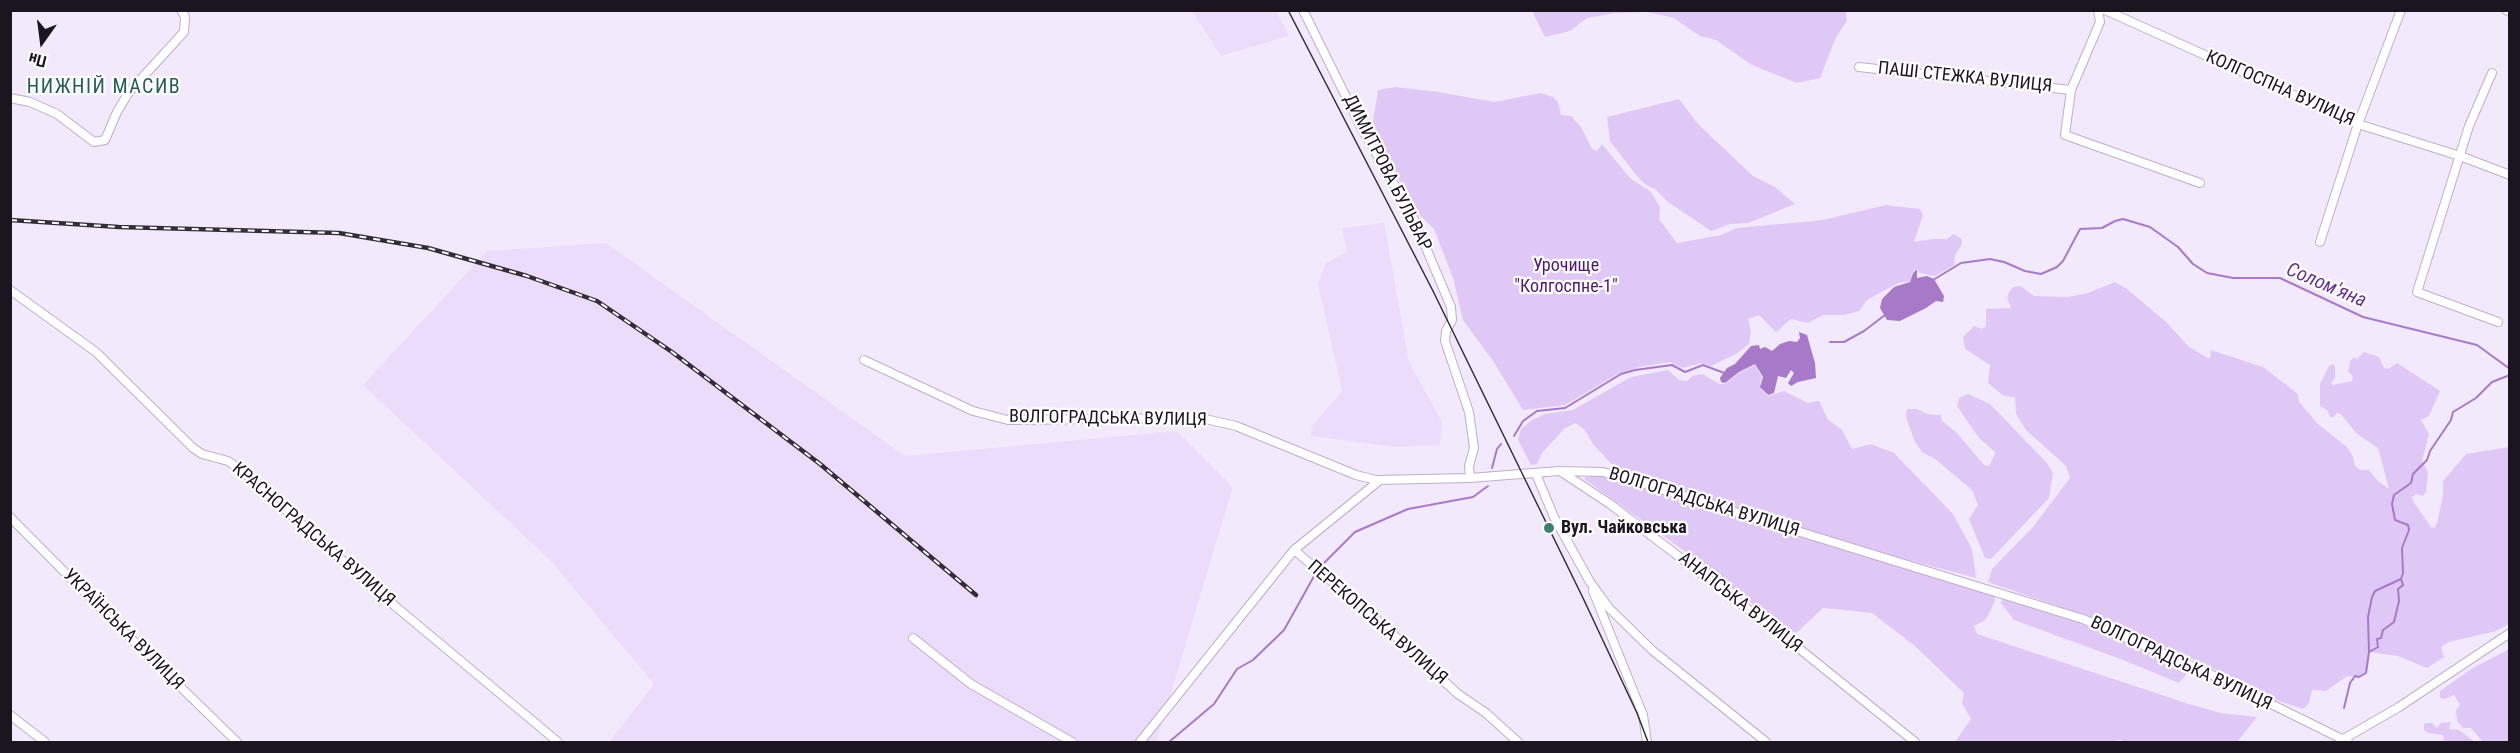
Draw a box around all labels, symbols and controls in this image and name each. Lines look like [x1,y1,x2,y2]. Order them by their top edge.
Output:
north arrow [12,12,72,72]
street label: КОЛГОСПНА ВУЛИЦЯ [2202,46,2358,132]
text: Пн [27,49,48,71]
street label: ПАШІ СТЕЖКА ВУЛИЦЯ [1877,58,2053,98]
district label: НИЖНІЙ МАСИВ [27,76,181,100]
street label: ДИМИТРОВА БУЛЬВАР [1338,91,1436,255]
park label: Урочище "Колгоспне-1" [1514,255,1618,298]
water label: Солом'яна [2282,258,2370,314]
street label: ВОЛГОГРАДСЬКА ВУЛИЦЯ [1009,406,1207,432]
street label: КРАСНОГРАДСЬКА ВУЛИЦЯ [227,458,399,612]
street label: ВОЛГОГРАДСЬКА ВУЛИЦЯ [1606,464,1802,542]
place label: Вул. Чайковська [1561,517,1687,539]
marker: Вул. Чайковська [1542,521,1556,535]
street label: АНАПСЬКА ВУЛИЦЯ [1674,548,1806,658]
street label: ПЕРЕКОПСЬКА ВУЛИЦЯ [1303,556,1451,690]
street label: УКРАЇНСЬКА ВУЛИЦЯ [58,565,188,695]
street label: ВОЛГОГРАДСЬКА ВУЛИЦЯ [2087,612,2275,716]

